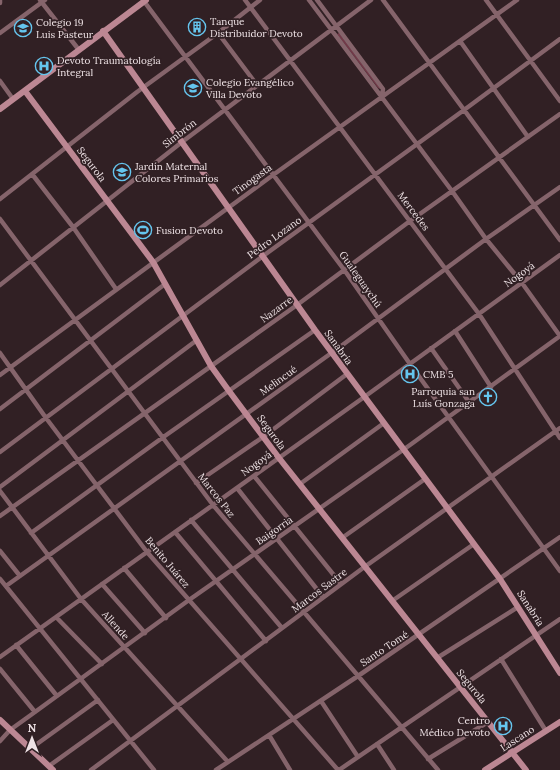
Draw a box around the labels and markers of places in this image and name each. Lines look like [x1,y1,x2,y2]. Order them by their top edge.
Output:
place label: Tanque Distribuidor Devoto [210,15,303,40]
place label: Colegio 19 Luis Pasteur [36,16,94,41]
building icon: Tanque Distribuidor Devoto [187,17,207,37]
school or university icon: Colegio 19 Luis Pasteur [13,18,33,38]
place label: Devoto Traumatología Integral [57,54,161,79]
hospital icon: Devoto Traumatología Integral [34,56,54,76]
place label: Colegio Evangélico Villa Devoto [205,76,294,101]
school or university icon: Colegio Evangélico Villa Devoto [183,78,203,98]
place label: Jardín Maternal Colores Primarios [134,160,219,185]
school or university icon: Jardín Maternal Colores Primarios [112,162,132,182]
sports icon: Fusion Devoto [133,220,153,240]
place label: Fusion Devoto [156,224,223,237]
hospital icon: CMB 5 [400,364,420,384]
place label: CMB 5 [423,368,453,381]
place label: Parroquia san Luís Gonzaga [411,385,475,410]
church icon: Parroquia san Luís Gonzaga [478,387,498,407]
place label: Centro Médico Devoto [420,714,490,739]
hospital icon: Centro Médico Devoto [493,716,513,736]

